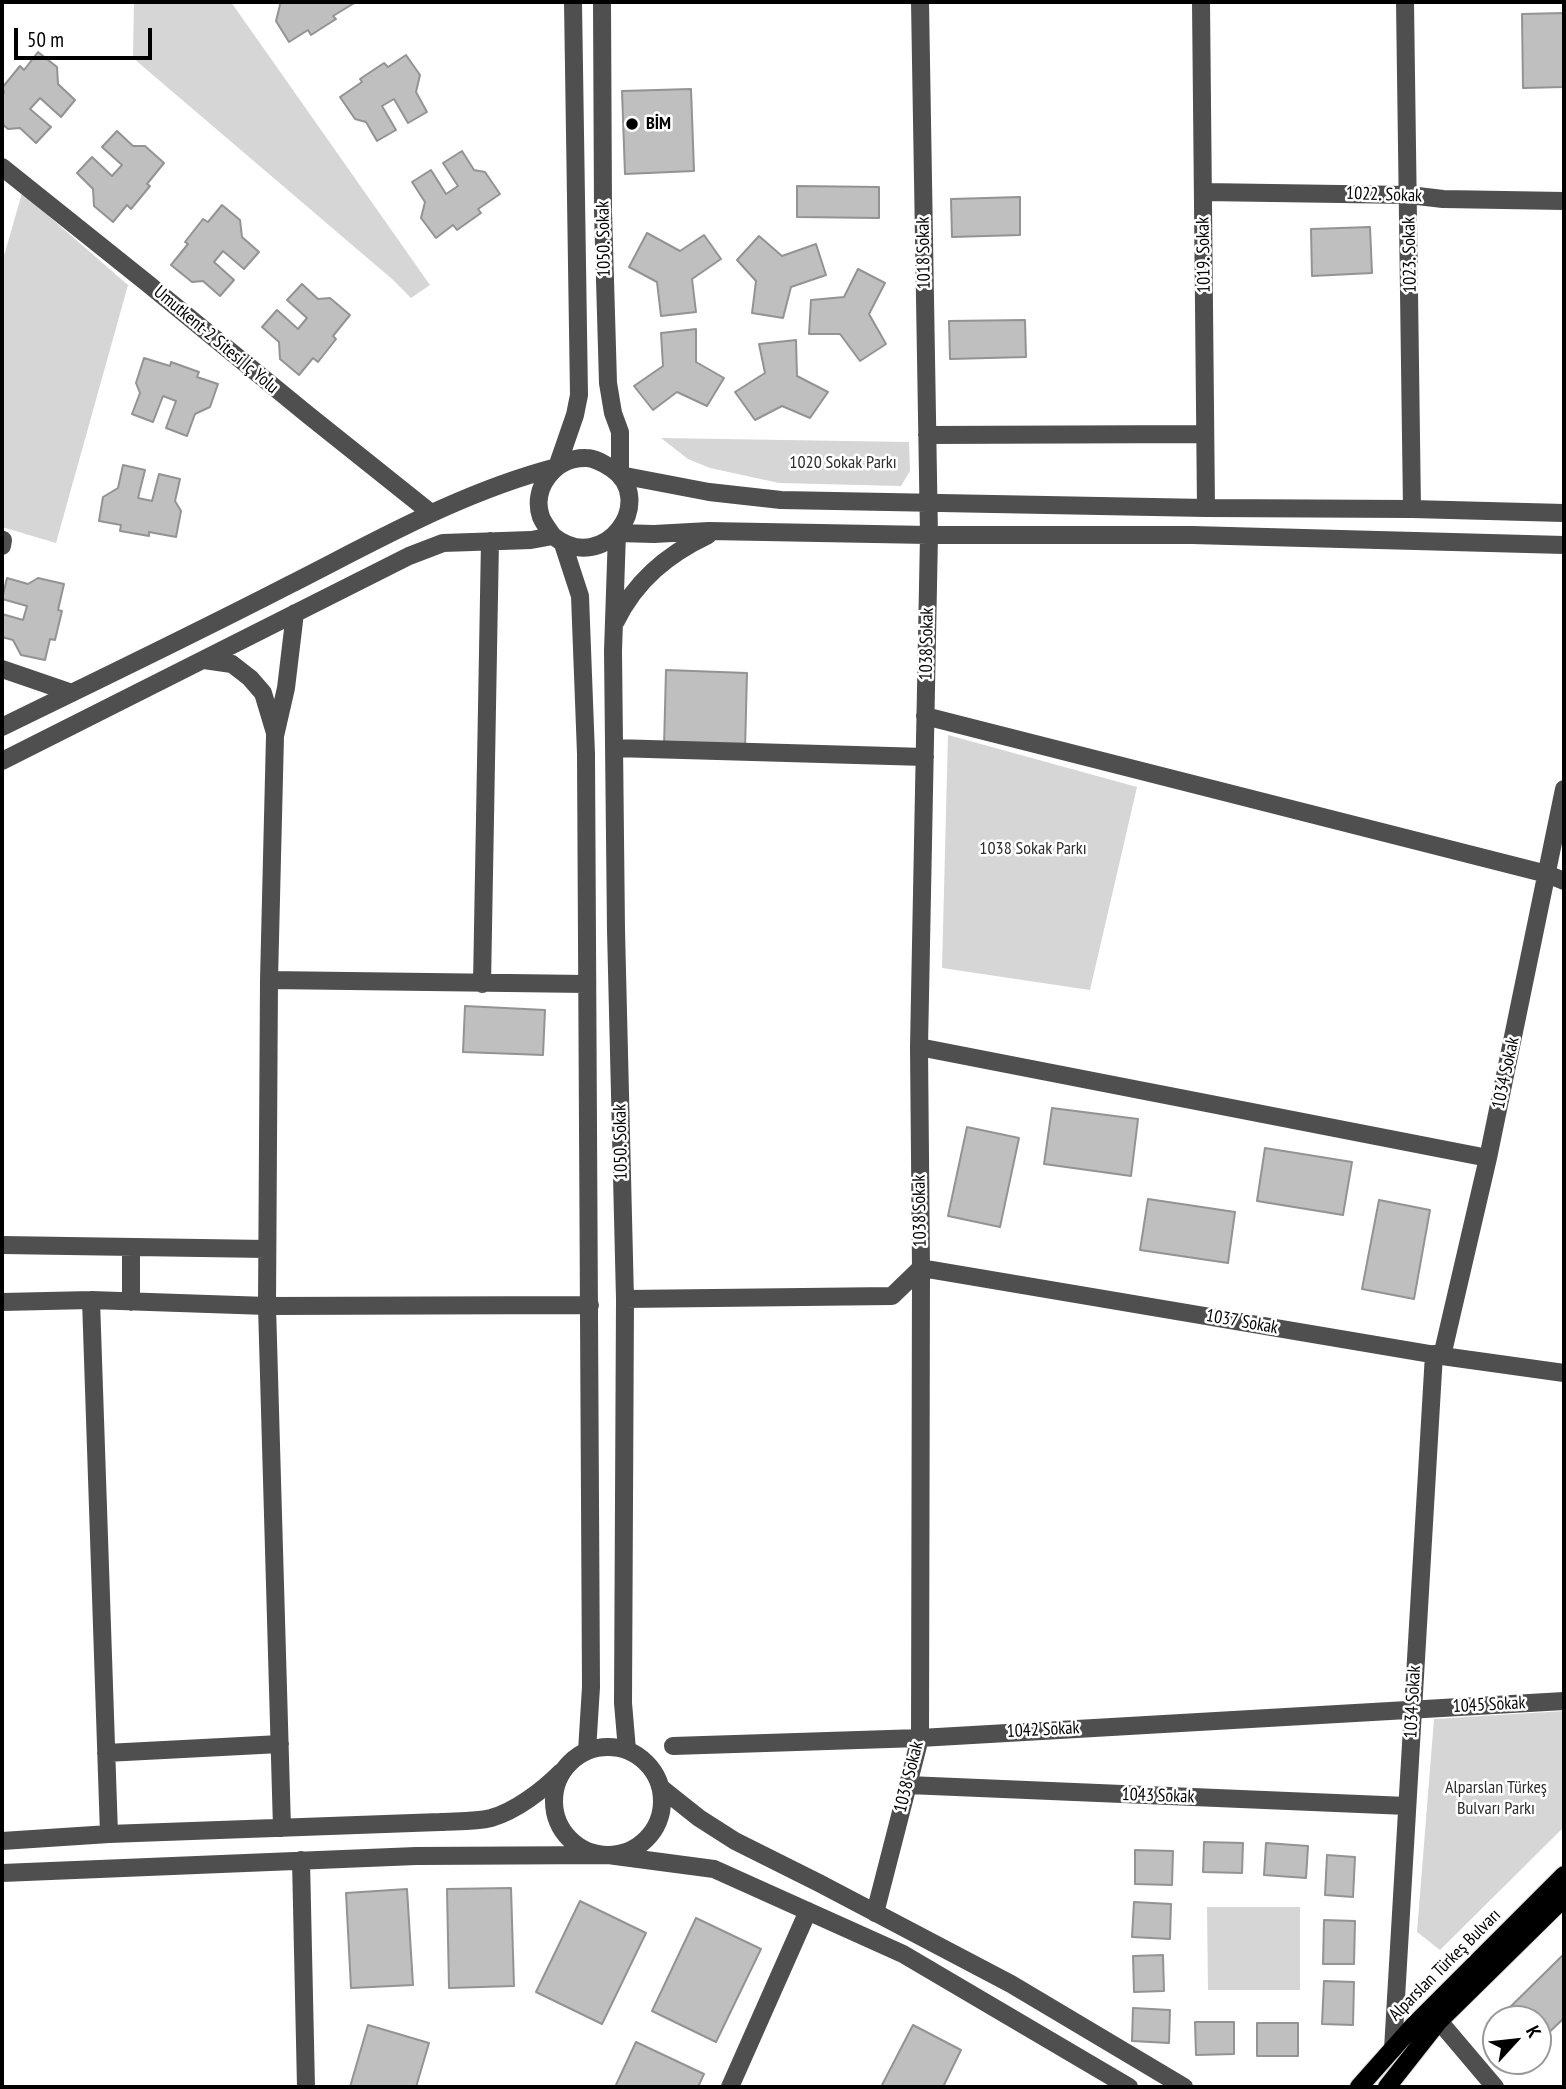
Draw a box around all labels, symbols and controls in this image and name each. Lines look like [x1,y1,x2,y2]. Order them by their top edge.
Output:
scale bar [18,14,156,58]
text: 50 m [27,26,64,53]
place label: BİM [646,113,671,135]
marker: BİM [624,116,640,132]
street label: 1022. Sokak [1346,183,1422,207]
street label: 1050. Sokak [593,201,615,277]
street label: 1018 Sokak [913,216,935,290]
street label: 1019. Sokak [1193,217,1215,293]
street label: 1023. Sokak [1399,217,1421,293]
street label: Umutkent-2 Sitesi İç Yolu [149,281,283,399]
park label: 1020 Sokak Parkı [789,452,897,474]
street label: 1038 Sokak [916,607,938,681]
park label: 1038 Sokak Parkı [979,838,1087,860]
street label: 1034 Sokak [1488,1035,1524,1111]
street label: 1050. Sokak [610,1104,632,1180]
street label: 1038 Sokak [909,1174,931,1248]
street label: 1037 Sokak [1204,1305,1280,1339]
street label: 1034 Sokak [1400,1665,1426,1739]
street label: 1045 Sokak [1452,1692,1526,1718]
street label: 1042 Sokak [1006,1717,1080,1743]
street label: 1038 Sokak [890,1739,928,1815]
park label: Alparslan Türkeş Bulvarı Parkı [1445,1777,1547,1820]
street label: 1043 Sokak [1121,1784,1195,1808]
street label: Alparslan Türkeş Bulvarı [1385,1905,1505,2025]
north arrow [1482,2005,1552,2075]
text: K [1521,2022,1547,2041]

